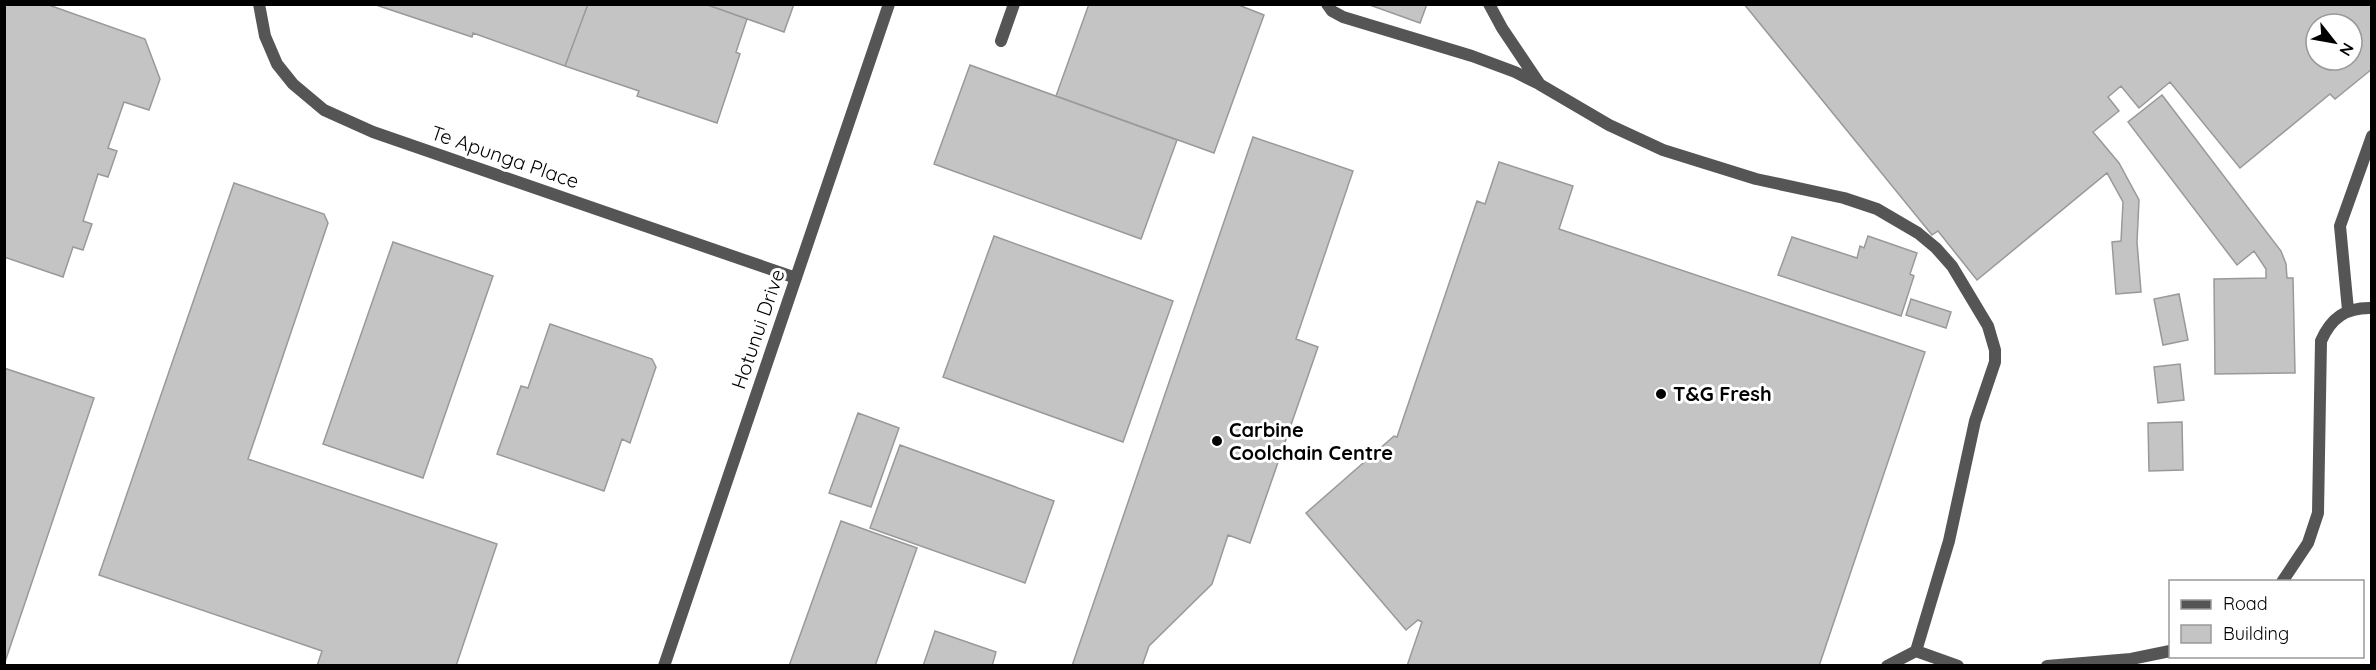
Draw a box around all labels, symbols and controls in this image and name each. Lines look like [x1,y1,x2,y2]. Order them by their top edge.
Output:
north arrow [2304,12,2364,72]
text: N [2335,40,2358,60]
street label: Te Apunga Place [428,120,582,194]
street label: Hotunui Drive [725,265,790,392]
place label: T&G Fresh [1673,381,1772,406]
marker: T&G Fresh [1654,387,1668,401]
place label: Carbine Coolchain Centre [1229,417,1393,465]
marker: Carbine Coolchain Centre [1210,434,1224,448]
legend [2169,580,2364,658]
text: Road [2223,592,2268,615]
text: Building [2223,622,2289,645]

